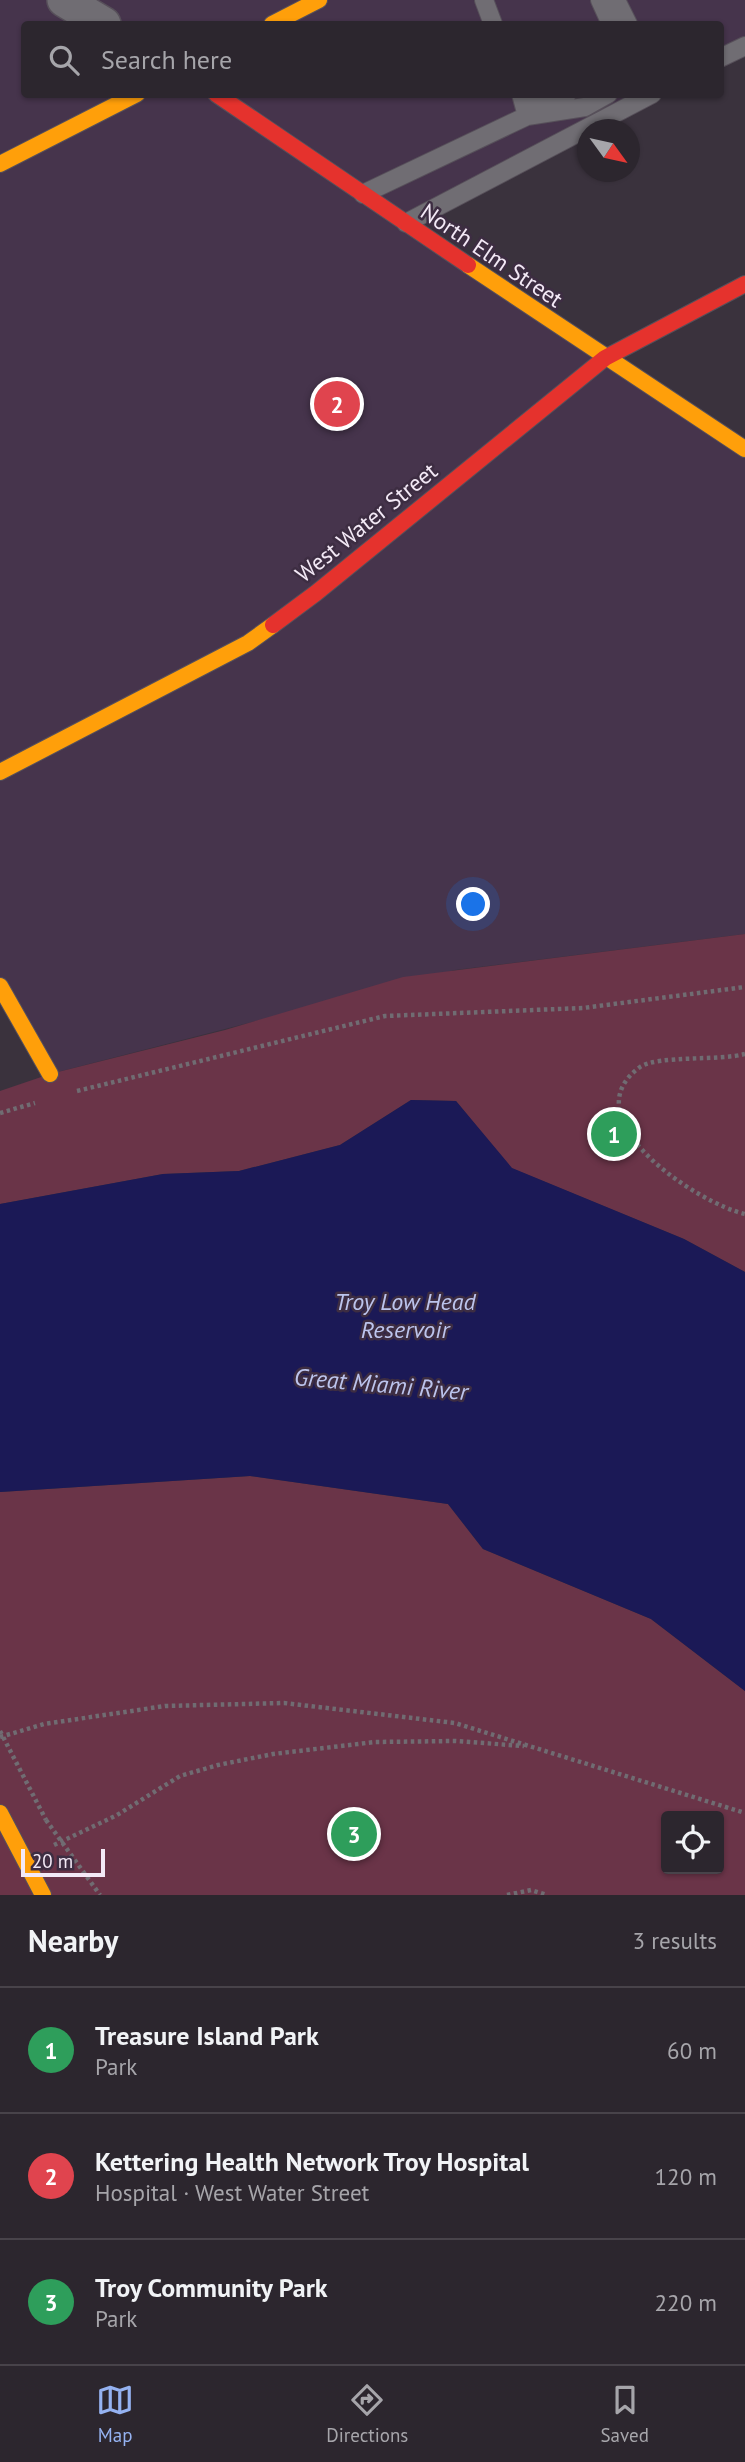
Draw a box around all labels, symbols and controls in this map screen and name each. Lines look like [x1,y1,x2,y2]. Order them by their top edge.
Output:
search box [21,21,724,98]
icon: search [45,41,83,79]
text: Search here [101,43,232,76]
north arrow [577,119,640,182]
street label: North Elm Street [415,197,569,313]
pin: 2 [314,378,360,430]
street label: West Water Street [289,456,443,588]
your location [456,887,490,921]
pin: 1 [591,1108,637,1160]
water label: Troy Low Head Reservoir [334,1286,476,1345]
water label: Great Miami River [293,1361,471,1407]
pin: 3 [331,1808,377,1860]
map controls [661,1811,724,1874]
button: locate [661,1811,724,1874]
scale bar [21,1846,105,1878]
text: 20 m [32,1849,73,1873]
text: Nearby [28,1921,118,1960]
text: 3 results [633,1926,717,1955]
text: Treasure Island Park [95,2019,319,2052]
text: 1 [44,2036,58,2065]
text: 60 m [667,2036,717,2065]
text: Park [95,2052,137,2081]
text: Kettering Health Network Troy Hospital [95,2145,529,2178]
text: 2 [44,2162,58,2191]
text: 120 m [655,2162,717,2191]
text: Hospital · West Water Street [95,2178,369,2207]
text: Troy Community Park [95,2271,328,2304]
text: 3 [44,2288,58,2317]
text: 220 m [655,2288,717,2317]
text: Park [95,2304,137,2333]
tab: Map [96,2381,134,2447]
tab: Directions [326,2381,408,2447]
tab: Saved [601,2381,649,2447]

